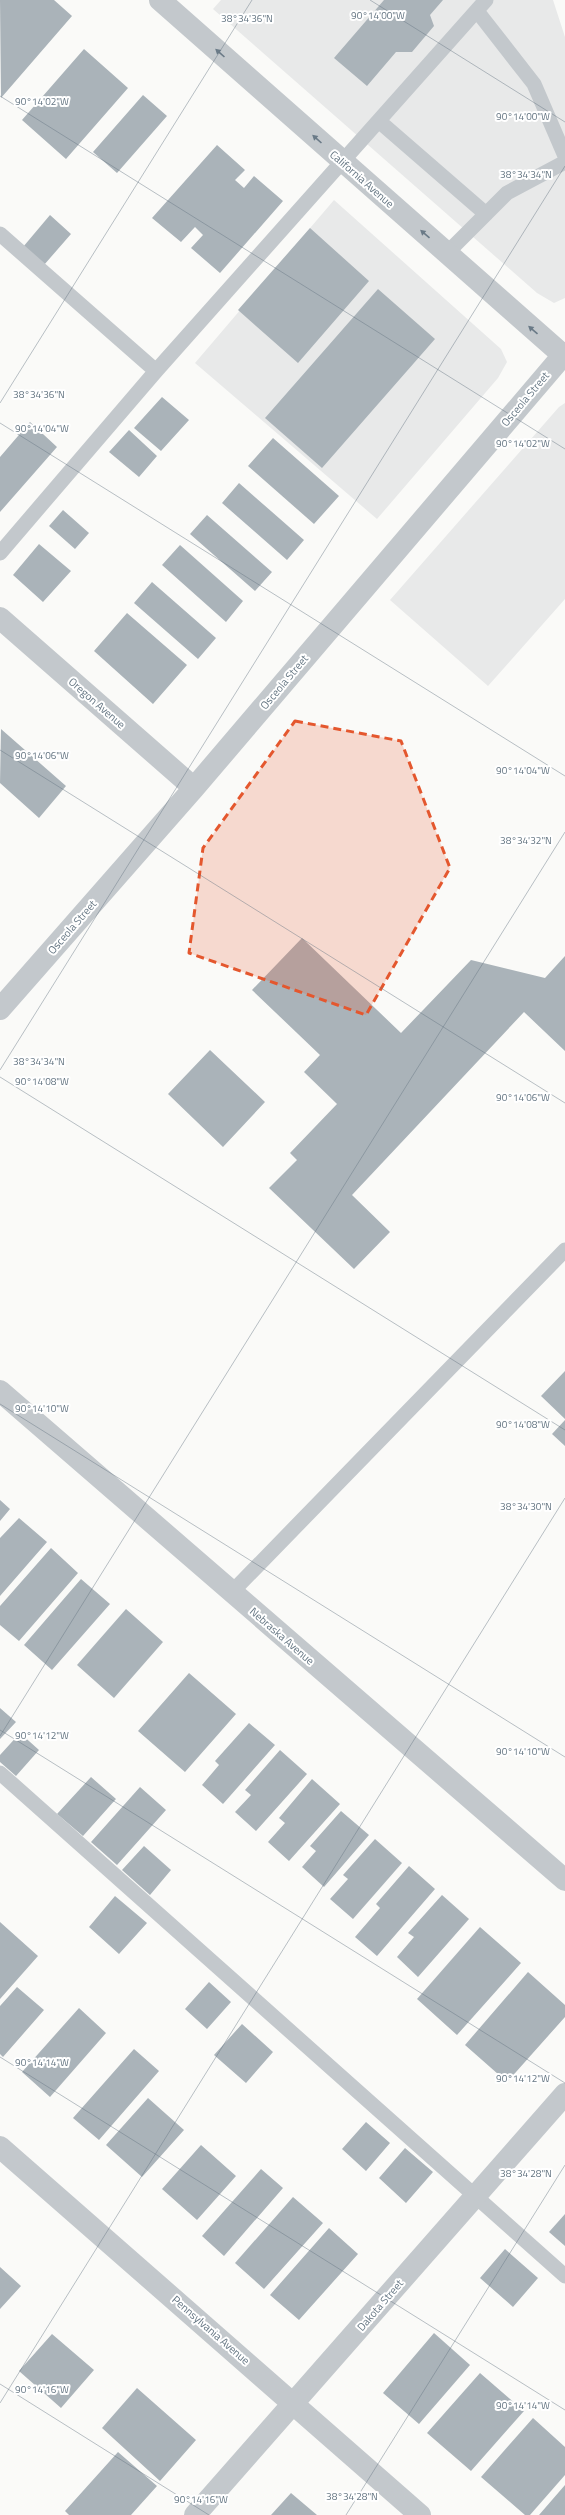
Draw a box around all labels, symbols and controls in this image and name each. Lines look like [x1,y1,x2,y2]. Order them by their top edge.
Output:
text: 90°14'00"W [351,8,405,23]
text: 38°34'36"N [221,11,273,26]
one-way arrow [215,48,225,58]
text: 90°14'02"W [15,94,69,109]
text: 90°14'00"W [496,109,550,124]
one-way arrow [312,135,323,144]
street label: California Avenue [326,147,398,212]
text: 38°34'34"N [500,167,552,182]
one-way arrow [420,230,431,239]
one-way arrow [528,325,539,334]
street label: Osceola Street [497,368,553,430]
text: 38°34'36"N [13,387,65,402]
text: 90°14'04"W [15,421,69,436]
text: 90°14'02"W [496,436,550,451]
street label: Osceola Street [256,651,312,713]
street label: Oregon Avenue [65,674,129,733]
text: 90°14'06"W [15,748,69,763]
text: 90°14'04"W [496,763,550,778]
text: 38°34'32"N [500,833,552,848]
street label: Osceola Street [44,896,100,958]
text: 38°34'34"N [13,1054,65,1069]
text: 90°14'08"W [15,1074,69,1089]
text: 90°14'06"W [496,1090,550,1105]
text: 90°14'10"W [15,1401,69,1416]
text: 90°14'08"W [496,1417,550,1432]
text: 38°34'30"N [500,1499,552,1514]
street label: Nebraska Avenue [246,1603,318,1669]
text: 90°14'12"W [15,1728,69,1743]
text: 90°14'10"W [496,1744,550,1759]
text: 90°14'14"W [15,2055,69,2070]
text: 90°14'12"W [496,2071,550,2086]
text: 38°34'28"N [500,2166,552,2181]
street label: Dakota Street [353,2276,407,2334]
street label: Pennsylvania Avenue [169,2292,254,2369]
text: 90°14'16"W [15,2382,69,2397]
text: 90°14'14"W [496,2398,550,2413]
text: 38°34'28"N [326,2489,378,2504]
text: 90°14'16"W [174,2492,228,2507]

